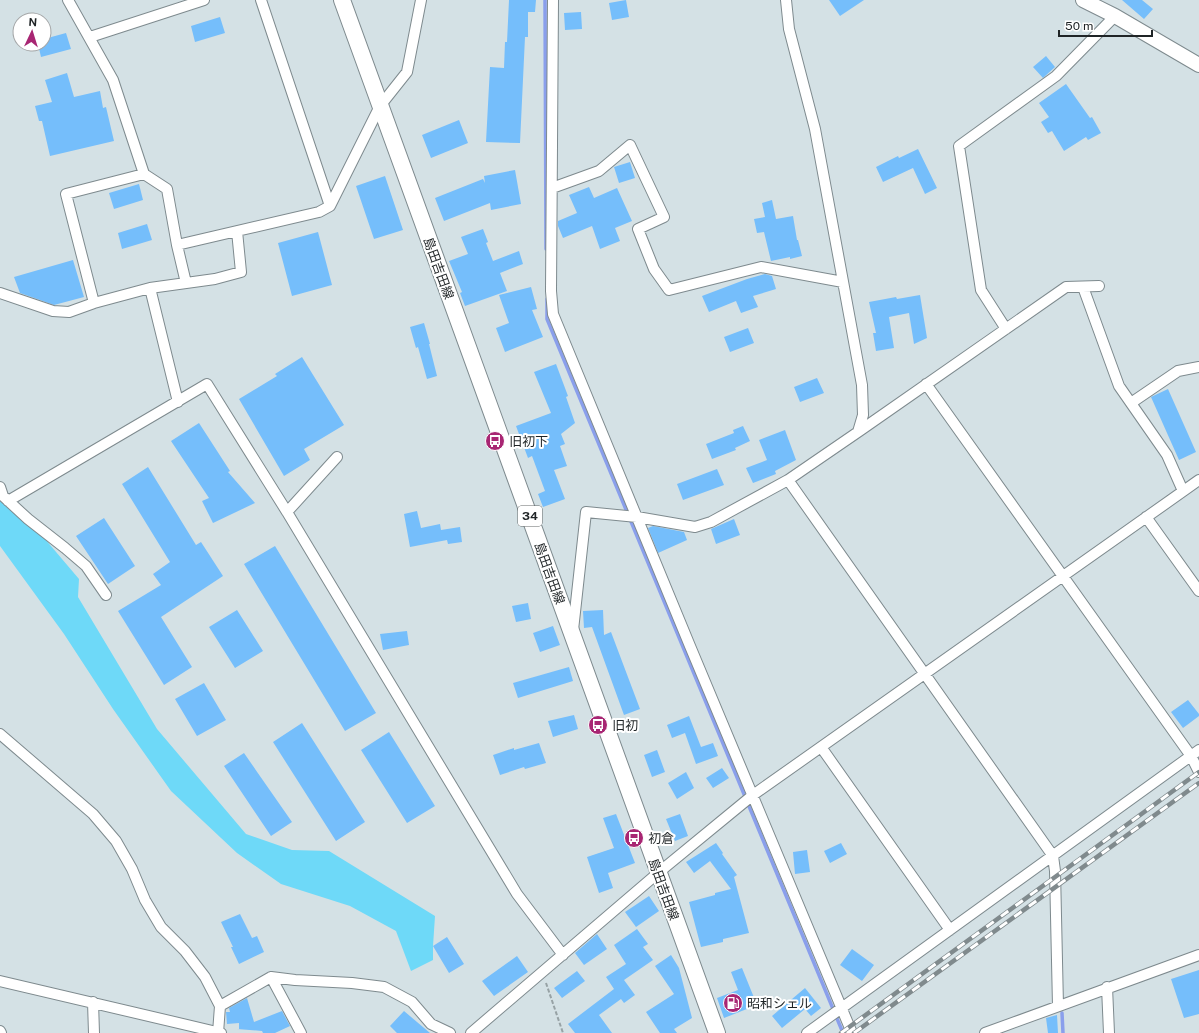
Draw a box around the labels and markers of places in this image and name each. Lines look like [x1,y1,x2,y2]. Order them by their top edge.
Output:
bus stop icon: 旧初下 [484,430,506,452]
place label: 旧初下 [509,434,548,449]
bus stop icon: 旧初 [587,714,609,736]
place label: 旧初 [612,718,638,733]
bus stop icon: 初倉 [623,827,645,849]
place label: 初倉 [648,831,674,846]
fuel station icon: 昭和シェル [722,992,744,1014]
place label: 昭和シェル [747,996,812,1011]

